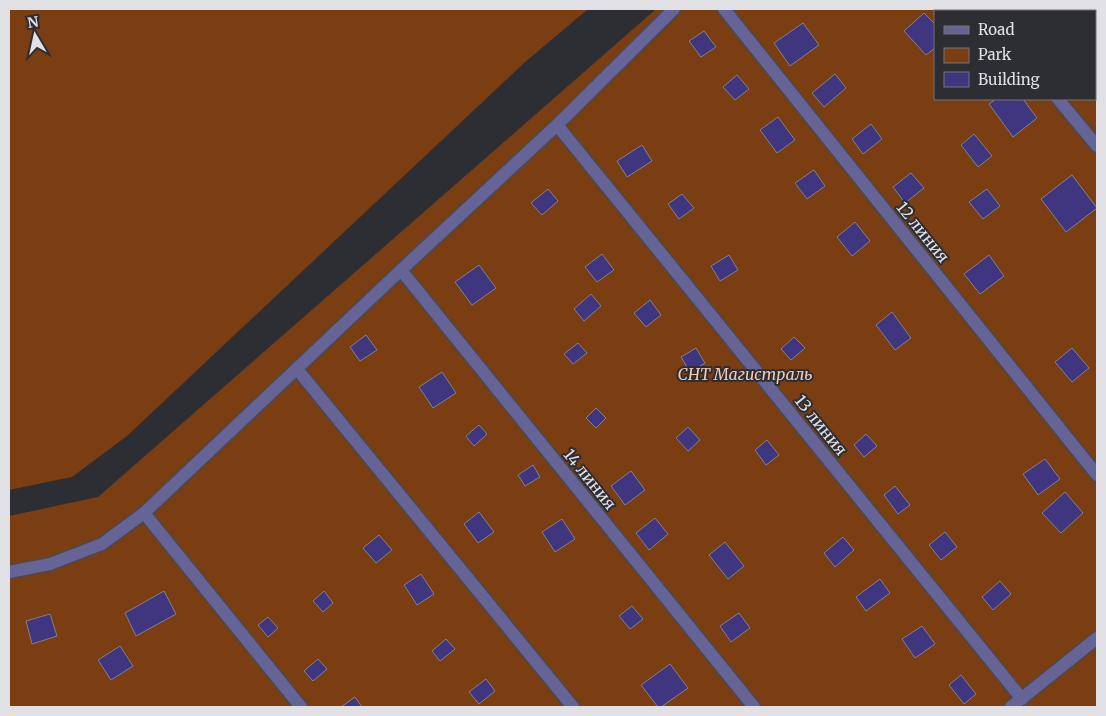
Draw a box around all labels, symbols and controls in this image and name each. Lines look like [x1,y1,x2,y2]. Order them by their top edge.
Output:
north arrow [10,10,60,60]
legend [934,10,1096,100]
text: N [26,12,40,32]
text: Road [978,20,1014,39]
text: Park [978,45,1012,64]
text: Building [978,70,1040,89]
street label: 12 линия [892,197,954,267]
park label: СНТ Магистраль [677,364,813,384]
street label: 13 линия [791,391,851,459]
street label: 14 линия [559,445,621,513]

